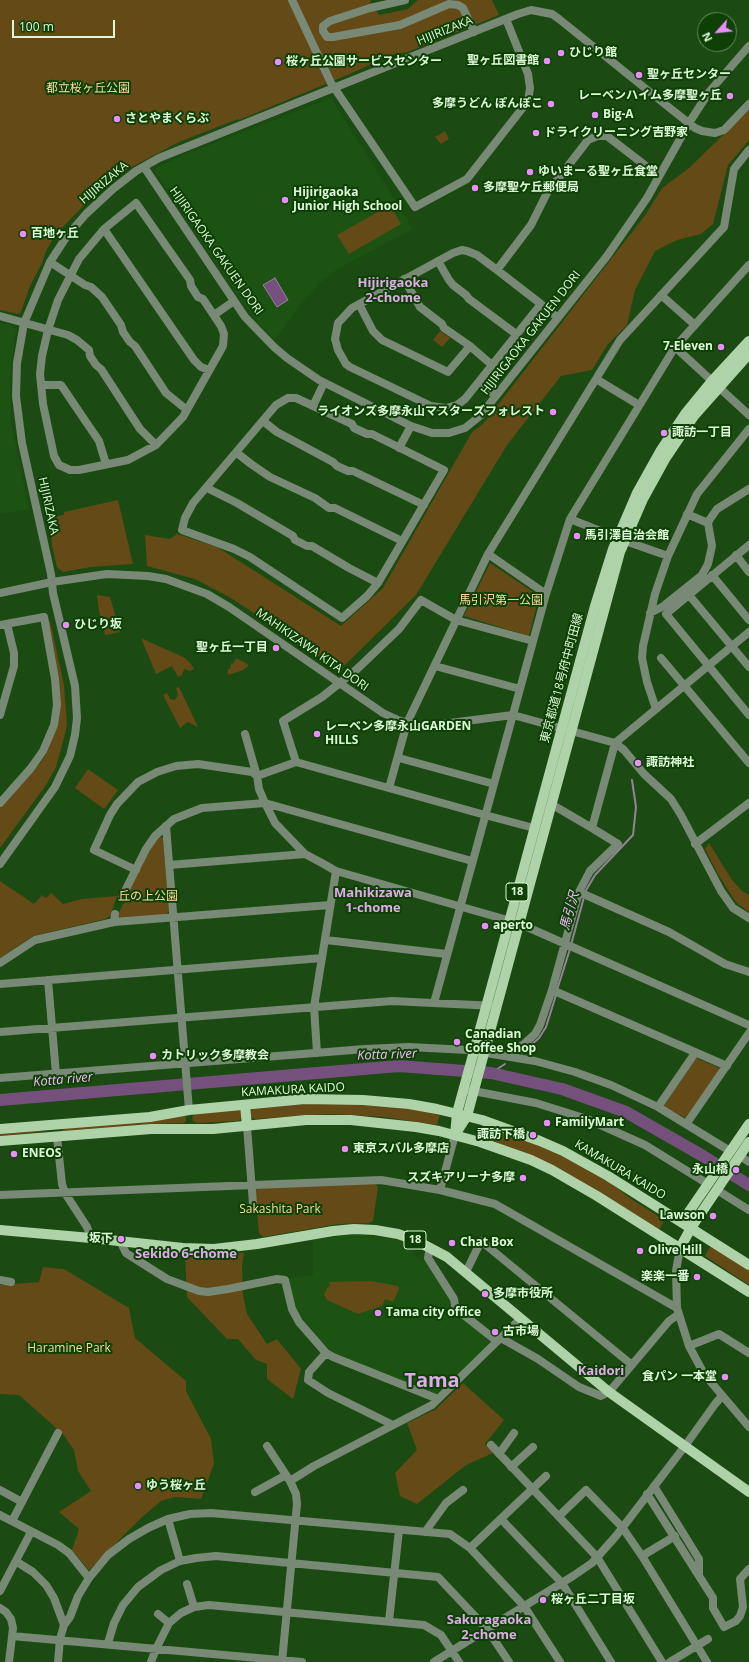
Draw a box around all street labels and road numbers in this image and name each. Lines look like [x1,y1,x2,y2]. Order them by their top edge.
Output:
street label: HIJIRIZAKA [415,13,475,49]
street label: HIJIRIZAKA [77,159,131,207]
street label: HIJIRIGAOKA GAKUEN DORI [166,184,266,318]
street label: HIJIRIGAOKA GAKUEN DORI [478,268,584,398]
street label: HIJIRIZAKA [35,476,61,536]
street label: MAHIKIZAWA KITA DORI [253,606,371,694]
street label: 東京都道18号府中町田線 [538,612,586,744]
road number: 18 [506,883,528,901]
street label: KAMAKURA KAIDO [241,1080,345,1100]
street label: KAMAKURA KAIDO [572,1137,668,1203]
road number: 18 [404,1231,426,1249]

